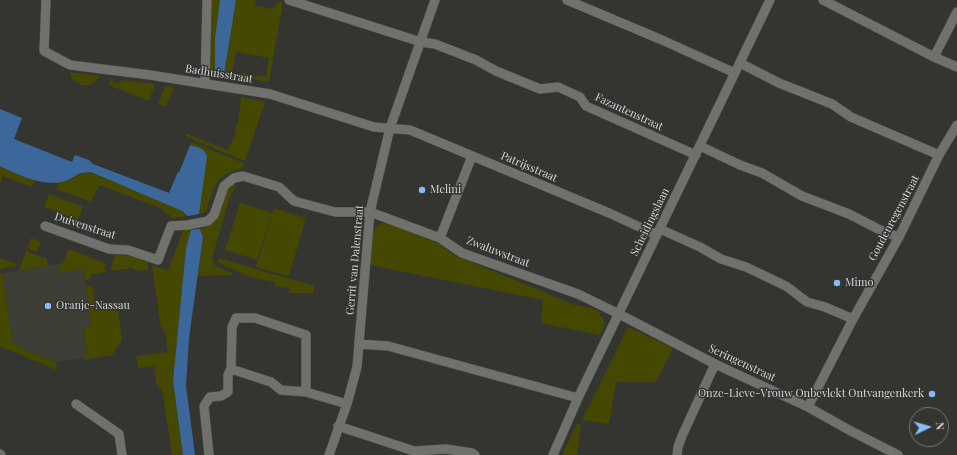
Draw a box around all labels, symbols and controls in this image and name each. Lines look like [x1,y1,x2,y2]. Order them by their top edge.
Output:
street label: Badhuisstraat [184,62,254,86]
street label: Fazantenstraat [593,90,665,134]
street label: Patrijsstraat [499,149,559,185]
street label: Goudenregenstraat [866,173,922,263]
place label: Melini [430,183,461,197]
marker: Melini [417,185,427,195]
street label: Scheidingslaan [628,186,672,258]
street label: Gerrit van Dalenstraat [344,205,366,315]
street label: Duivenstraat [53,210,117,242]
street label: Zwaluwstraat [464,234,532,270]
place label: Mimo [845,276,874,290]
marker: Mimo [832,278,842,288]
place label: Oranje-Nassau [56,299,130,313]
marker: Oranje-Nassau [43,301,53,311]
street label: Seringenstraat [706,342,778,384]
place label: Onze-Lieve-Vrouw Onbevlekt Ontvangenkerk [698,387,924,401]
marker: Onze-Lieve-Vrouw Onbevlekt Ontvangenkerk [927,389,937,399]
north arrow [909,407,949,447]
text: N [933,421,948,431]

